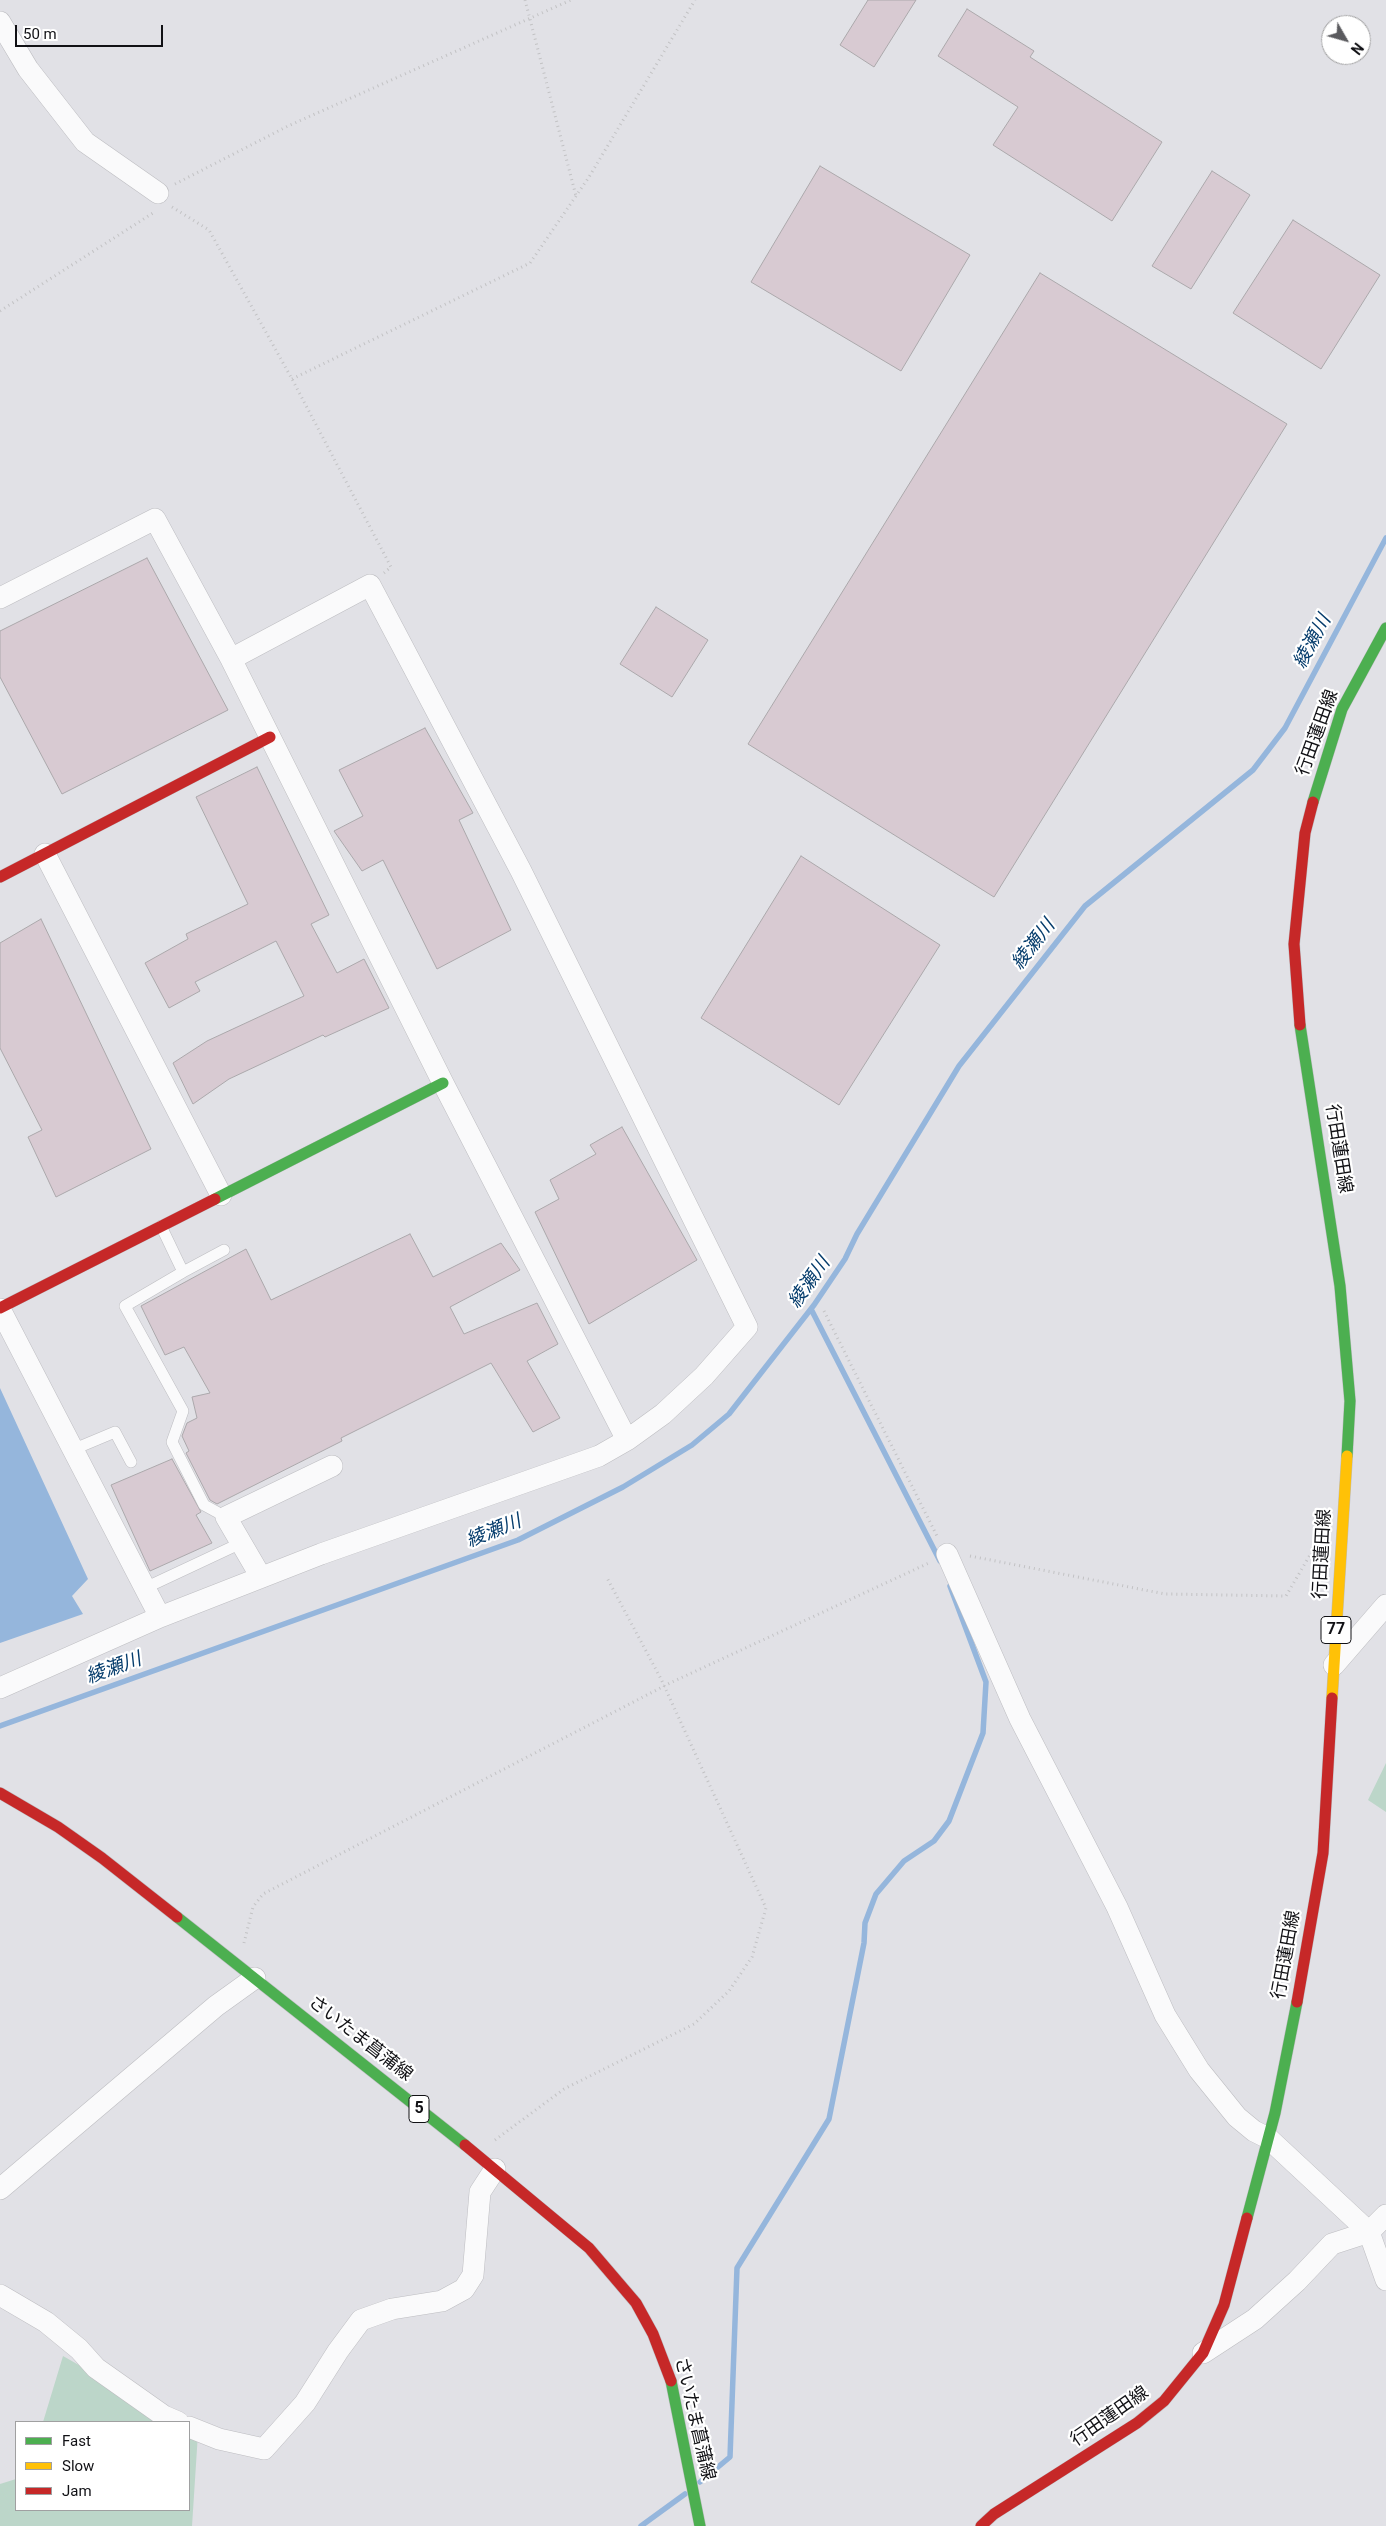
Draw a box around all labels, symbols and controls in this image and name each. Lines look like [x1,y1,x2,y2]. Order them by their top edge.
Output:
scale bar [18,15,165,47]
north arrow [1321,15,1371,65]
text: 50 m [23,25,57,43]
text: N [1348,40,1366,57]
water label: 綾瀬川 [1290,611,1336,673]
street label: 行田蓮田線 [1292,687,1344,779]
water label: 綾瀬川 [1007,916,1061,974]
street label: 行田蓮田線 [1320,1103,1356,1195]
water label: 綾瀬川 [784,1253,836,1313]
street label: 行田蓮田線 [1310,1508,1336,1600]
water label: 綾瀬川 [463,1511,525,1553]
road number: 77 [1321,1616,1351,1644]
water label: 綾瀬川 [83,1649,145,1689]
street label: 行田蓮田線 [1269,1909,1305,2001]
street label: さいたま菖蒲線 [304,1992,416,2086]
road number: 5 [409,2096,429,2122]
street label: さいたま菖蒲線 [669,2355,719,2483]
street label: 行田蓮田線 [1067,2382,1153,2452]
legend [15,2421,190,2511]
text: Fast [62,2432,91,2450]
text: Slow [62,2457,94,2475]
text: Jam [62,2482,92,2500]

